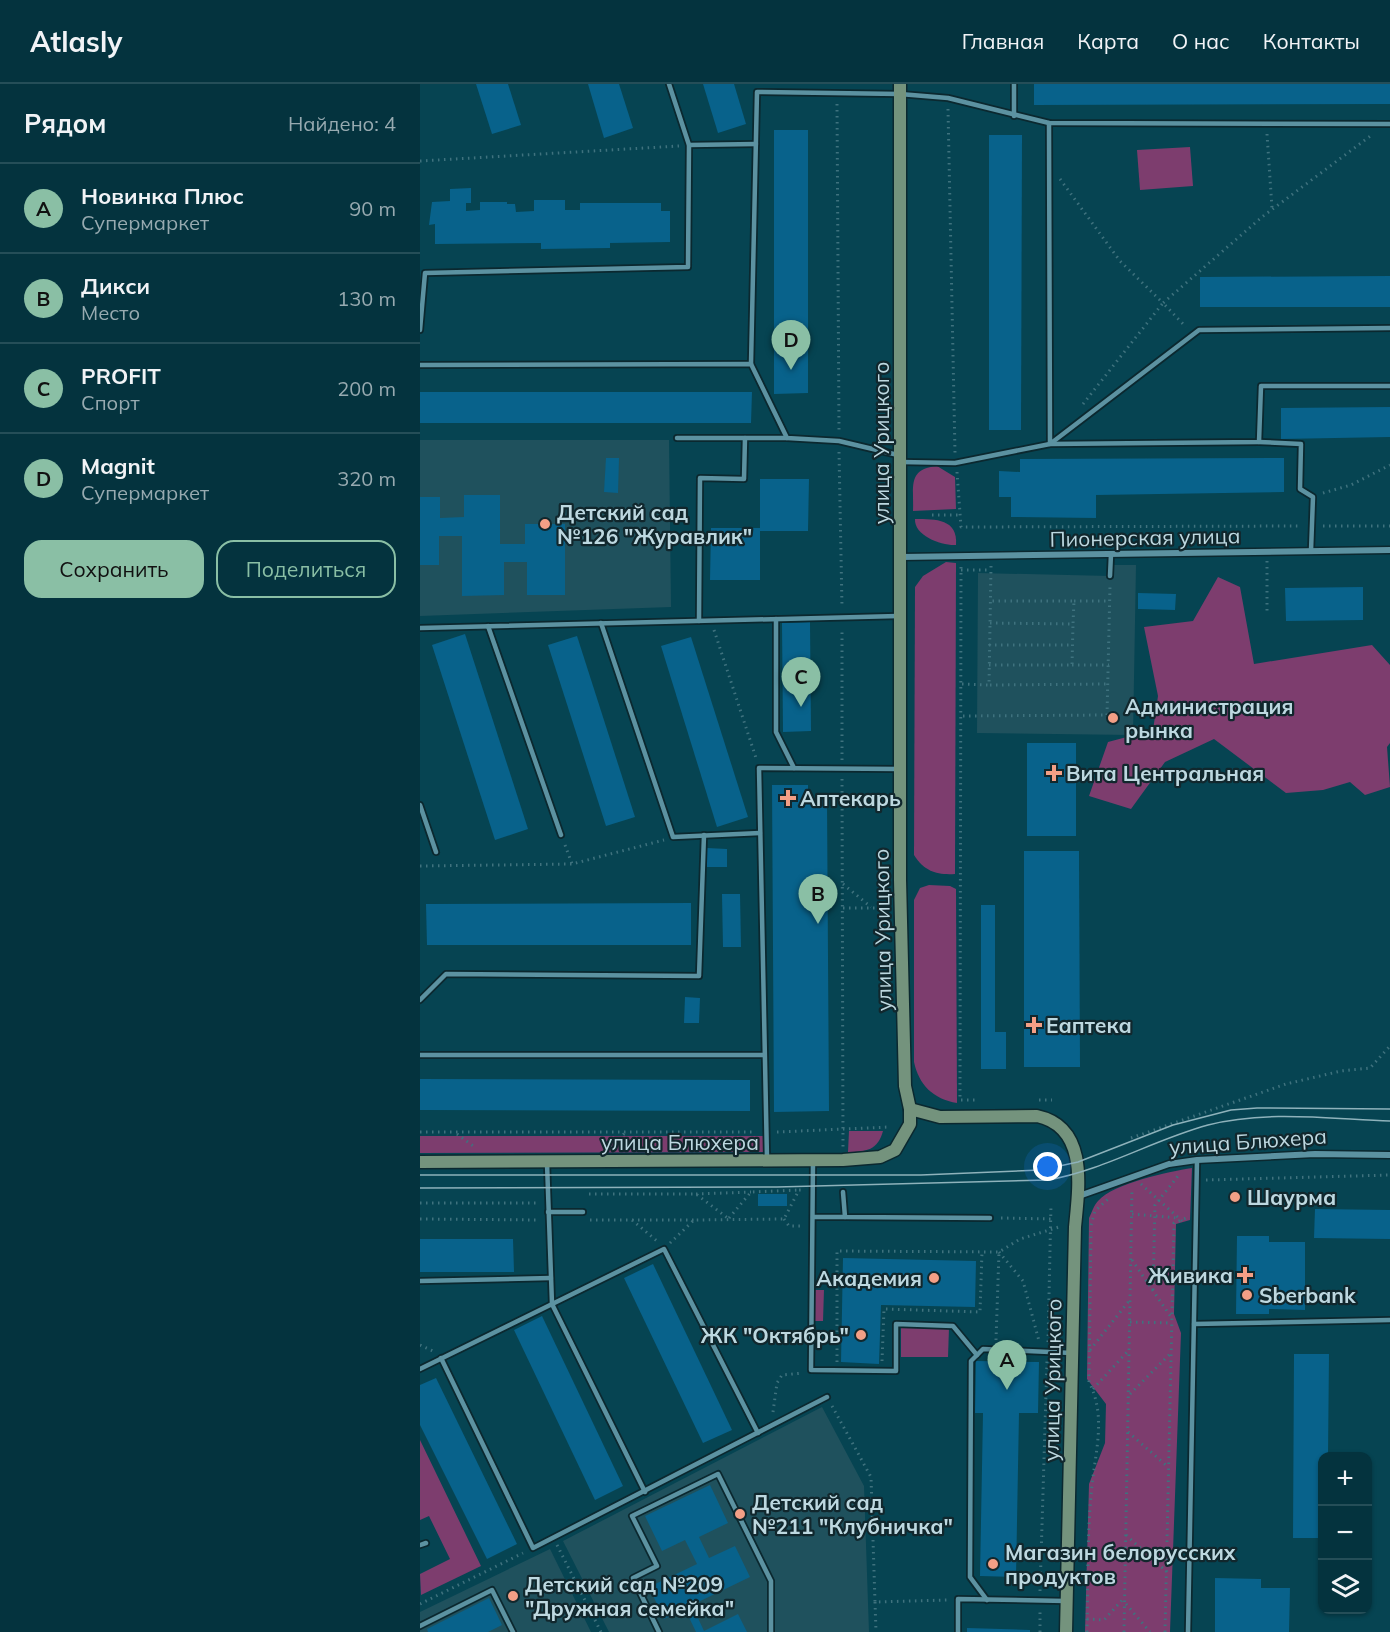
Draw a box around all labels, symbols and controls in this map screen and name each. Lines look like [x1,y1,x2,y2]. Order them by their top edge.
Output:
text: Atlasly [30,24,122,59]
text: Главная [962,28,1044,54]
text: Карта [1077,28,1139,54]
text: О нас [1172,28,1230,54]
text: Контакты [1263,28,1360,54]
text: Рядом [24,107,107,140]
text: Найдено: 4 [288,111,396,136]
text: Новинка Плюс [81,182,244,210]
text: A [36,196,51,221]
text: 90 m [349,196,396,221]
text: Супермаркет [81,210,209,235]
text: Дикси [81,272,150,300]
text: B [37,286,50,311]
text: 130 m [337,286,396,311]
text: Место [81,300,140,325]
pin: D [772,320,811,370]
text: PROFIT [81,362,161,390]
street label: улица Урицкого [868,362,894,524]
text: C [37,376,50,401]
text: 200 m [337,376,396,401]
text: Спорт [81,390,140,415]
text: Magnit [81,452,155,480]
text: D [36,466,51,491]
text: 320 m [337,466,396,491]
text: Супермаркет [81,480,209,505]
place label: Детский сад №126 "Журавлик" [557,499,752,549]
marker: Детский сад №126 "Журавлик" [538,517,552,531]
street label: Пионерская улица [1049,522,1241,552]
button: Сохранить [24,540,204,598]
button: Поделиться [216,540,396,598]
pin: C [782,658,820,707]
place label: Администрация рынка [1125,693,1293,743]
marker: Администрация рынка [1106,711,1120,725]
place label: Вита Центральная [1066,760,1264,786]
marker: Вита Центральная [1047,766,1061,780]
place label: Аптекарь [800,785,901,811]
marker: Аптекарь [781,791,795,805]
street label: улица Урицкого [868,848,896,1012]
pin: B [798,874,838,924]
place label: Еаптека [1046,1012,1132,1038]
marker: Еаптека [1027,1018,1041,1032]
street label: улица Блюхера [1168,1123,1328,1159]
street label: улица Блюхера [601,1129,759,1155]
your location [1033,1152,1062,1181]
place label: Шаурма [1247,1184,1336,1210]
marker: Шаурма [1228,1190,1242,1204]
place label: Живика [1148,1262,1233,1288]
place label: Академия [816,1265,922,1291]
marker: Живика [1238,1268,1252,1282]
marker: Академия [927,1271,941,1285]
place label: Sberbank [1259,1282,1356,1308]
marker: Sberbank [1240,1288,1254,1302]
street label: улица Урицкого [1038,1298,1066,1462]
place label: ЖК "Октябрь" [701,1322,849,1348]
marker: ЖК "Октябрь" [854,1328,868,1342]
pin: A [988,1340,1026,1390]
map controls [1318,1452,1372,1614]
button: + [1318,1452,1372,1506]
place label: Детский сад №211 "Клубничка" [752,1489,953,1539]
button: − [1318,1506,1372,1560]
marker: Детский сад №211 "Клубничка" [733,1507,747,1521]
place label: Магазин белорусских продуктов [1005,1539,1236,1589]
marker: Магазин белорусских продуктов [986,1557,1000,1571]
button: layers [1318,1560,1372,1614]
place label: Детский сад №209 "Дружная семейка" [525,1571,734,1621]
marker: Детский сад №209 "Дружная семейка" [506,1589,520,1603]

